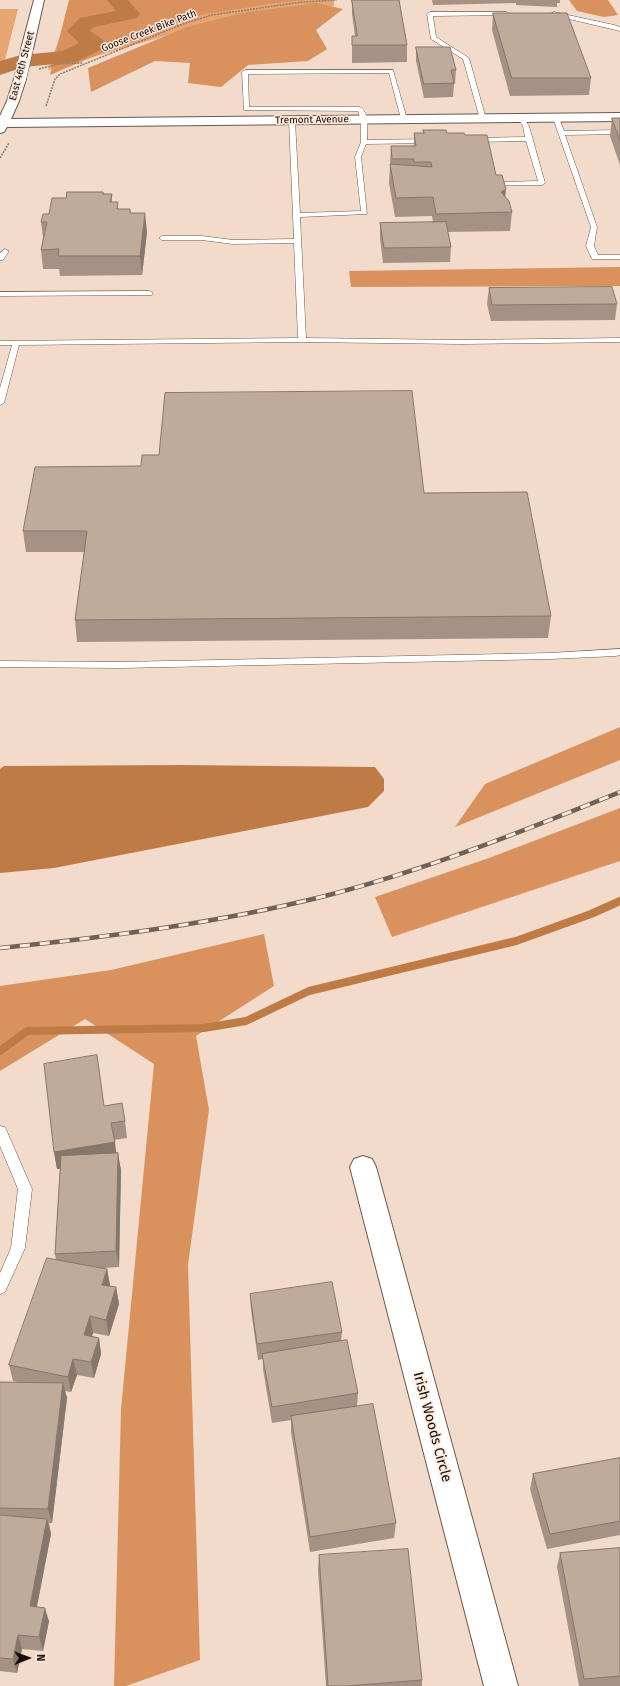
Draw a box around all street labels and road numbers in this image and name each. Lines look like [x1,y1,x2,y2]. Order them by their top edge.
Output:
street label: Goose Creek Bike Path [100,7,198,55]
street label: East 46th Street [7,30,37,102]
street label: Tremont Avenue [275,113,349,127]
street label: Irish Woods Circle [409,1370,455,1484]

